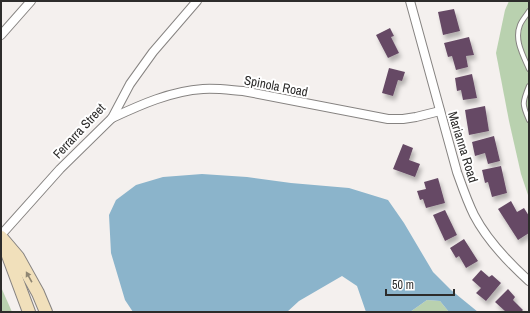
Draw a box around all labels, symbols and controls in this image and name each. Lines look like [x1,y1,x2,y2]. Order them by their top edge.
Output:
street label: Spinola Road [243,71,309,101]
street label: Ferrarra Street [49,100,109,162]
street label: Marianna Road [444,109,482,185]
one-way arrow [26,271,33,283]
scale bar [386,271,454,297]
text: 50 m [392,277,414,293]

